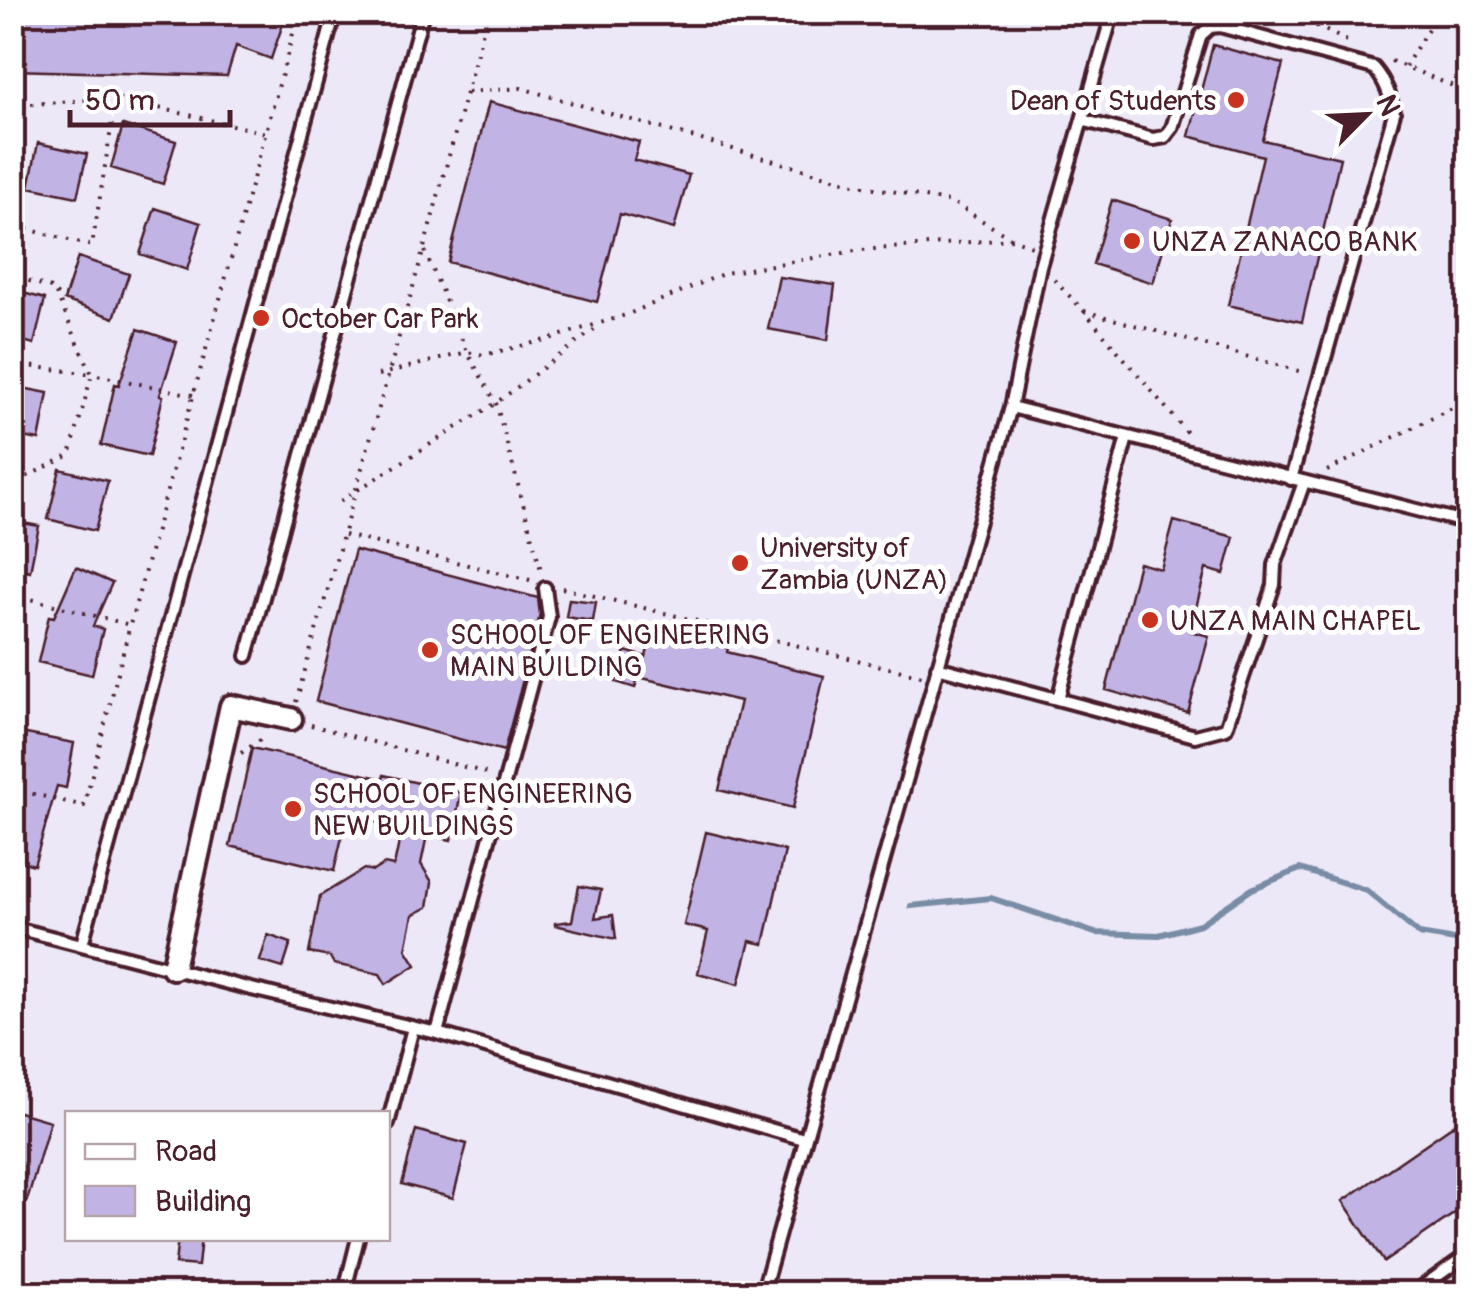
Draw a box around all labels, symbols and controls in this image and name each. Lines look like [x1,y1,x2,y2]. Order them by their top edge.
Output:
scale bar [70,65,230,127]
north arrow [1316,65,1416,165]
text: 50 m [85,82,155,119]
place label: Dean of Students [1010,84,1216,119]
marker: Dean of Students [1225,89,1247,111]
text: N [1368,90,1407,121]
place label: UNZA ZANACO BANK [1152,225,1417,260]
marker: UNZA ZANACO BANK [1121,230,1143,252]
place label: October Car Park [281,302,479,337]
marker: October Car Park [250,307,272,329]
place label: University of Zambia (UNZA) [760,531,948,598]
marker: University of Zambia (UNZA) [729,552,751,574]
place label: UNZA MAIN CHAPEL [1170,604,1421,639]
marker: UNZA MAIN CHAPEL [1139,609,1161,631]
place label: SCHOOL OF ENGINEERING MAIN BUILDING [450,618,770,685]
marker: SCHOOL OF ENGINEERING MAIN BUILDING [419,639,441,661]
place label: SCHOOL OF ENGINEERING NEW BUILDINGS [313,777,633,844]
marker: SCHOOL OF ENGINEERING NEW BUILDINGS [282,798,304,820]
legend [65,1111,390,1241]
text: Road [155,1133,217,1170]
text: Building [155,1183,251,1220]

